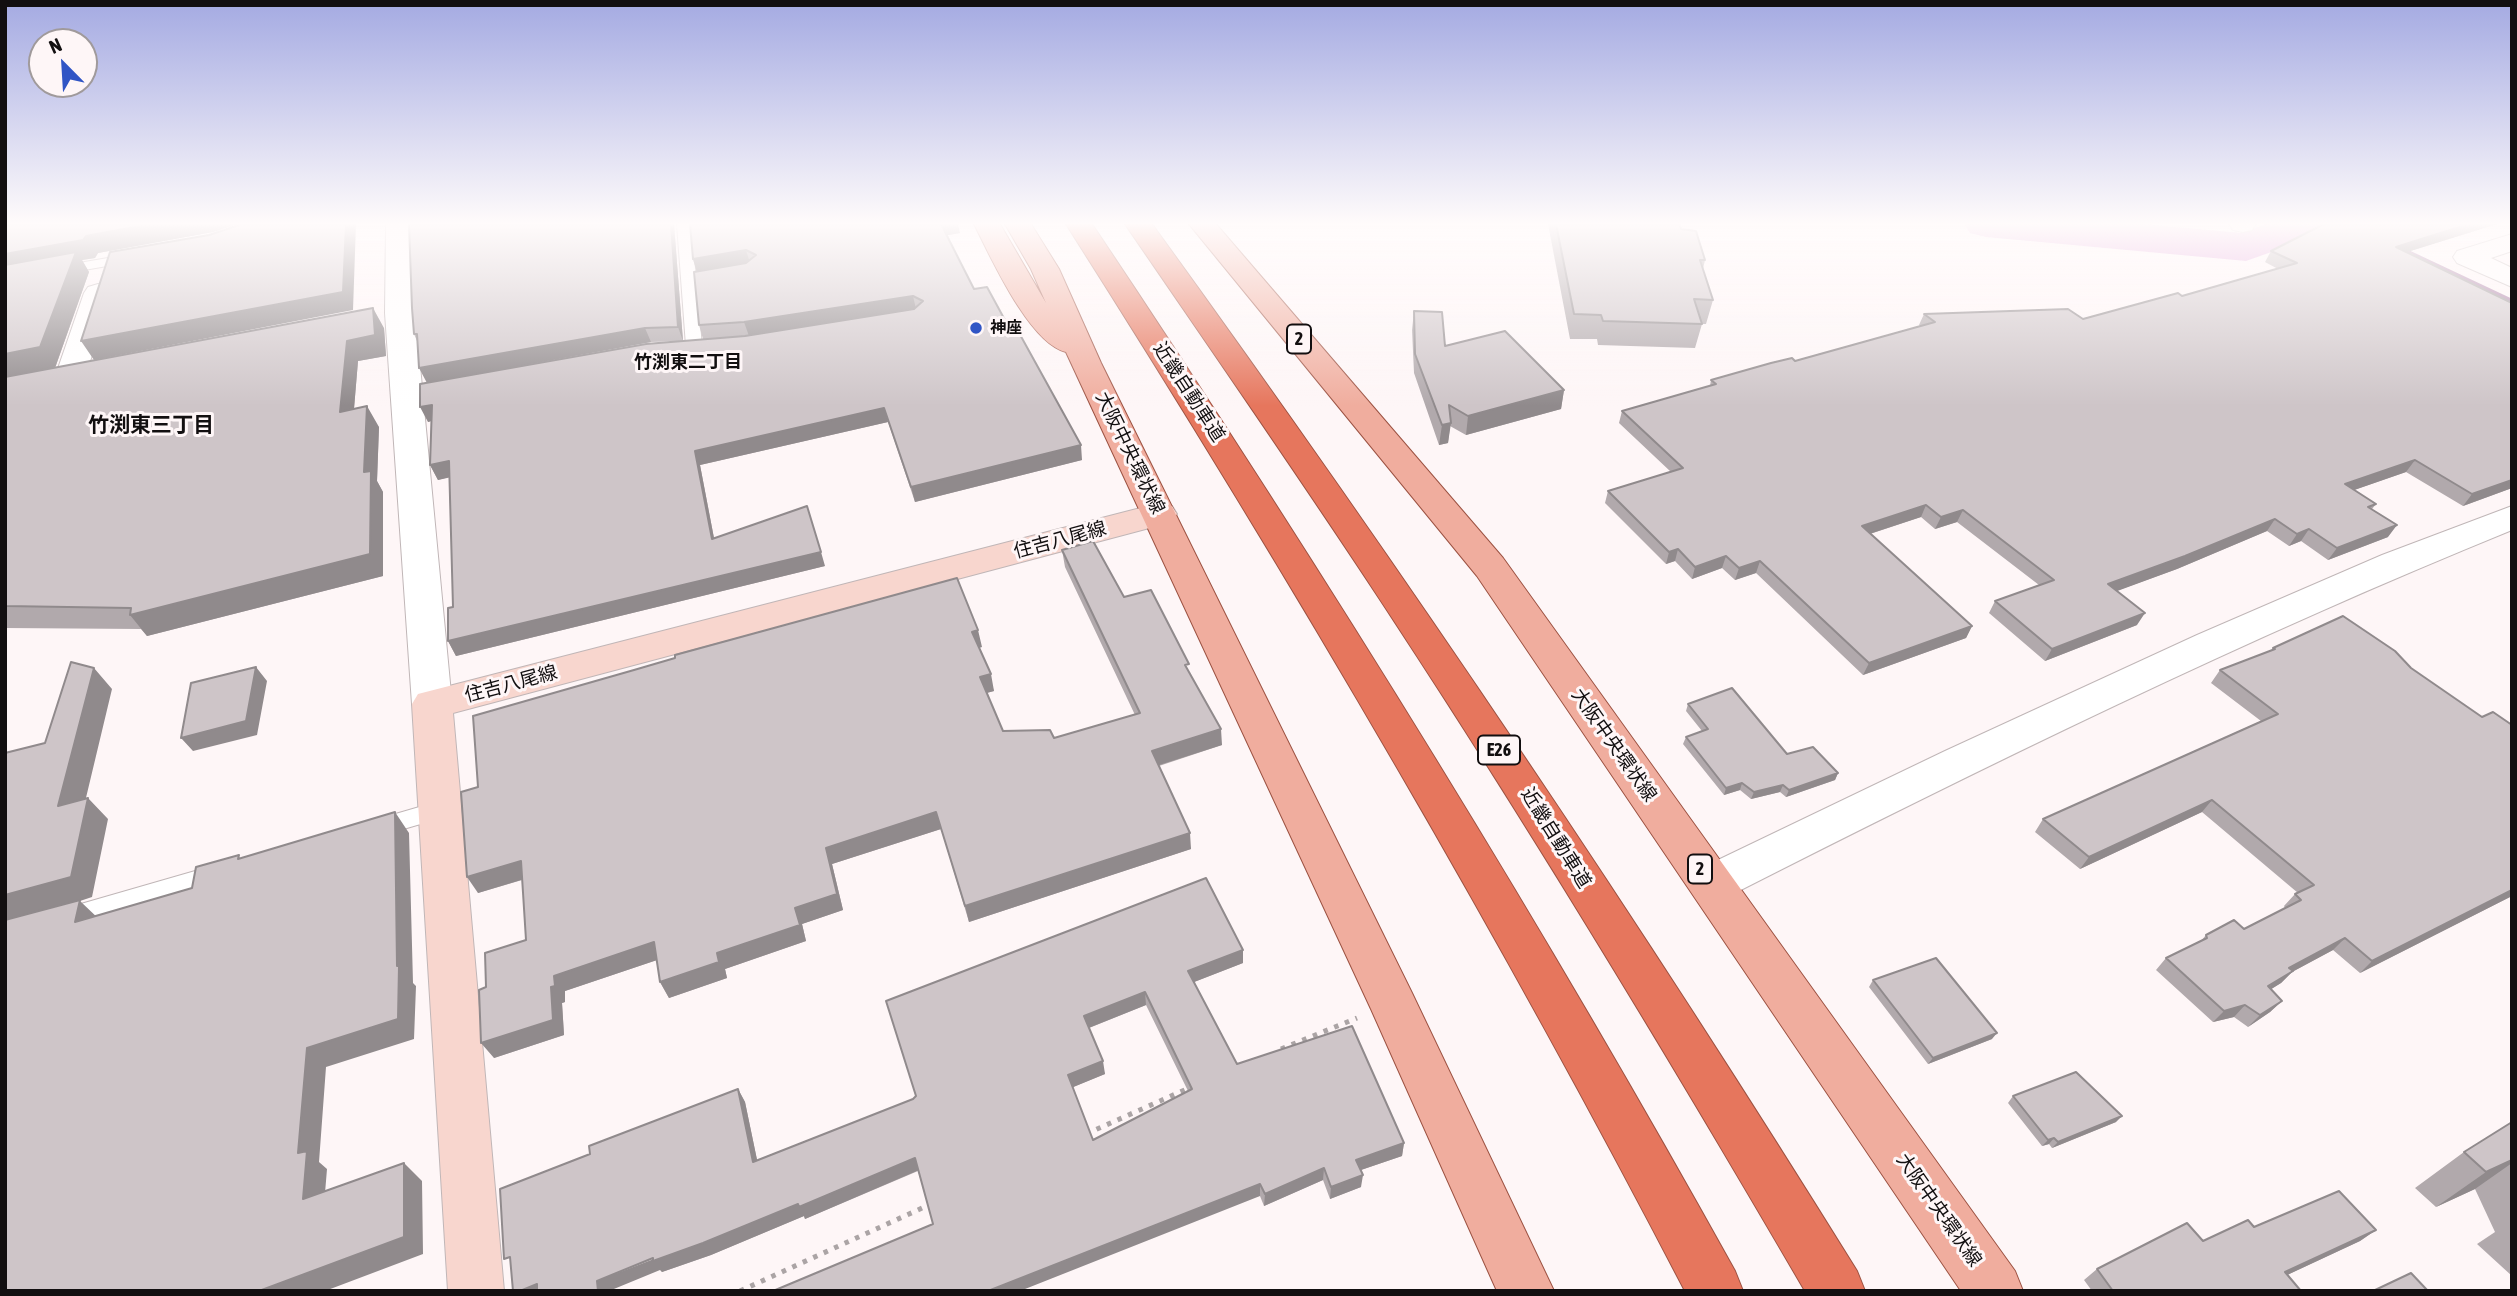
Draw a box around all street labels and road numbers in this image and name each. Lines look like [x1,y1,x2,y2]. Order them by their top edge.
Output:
road number: 2 [1287,324,1311,354]
street label: 近畿自動車道 [1148,338,1230,446]
street label: 大阪中央環状線 [1091,388,1169,518]
street label: 住吉八尾線 [1011,517,1109,563]
street label: 住吉八尾線 [462,661,560,707]
street label: 大阪中央環状線 [1567,684,1661,806]
road number: E26 [1478,736,1520,764]
street label: 近畿自動車道 [1516,784,1596,892]
road number: 2 [1688,854,1712,884]
street label: 大阪中央環状線 [1892,1149,1986,1271]

